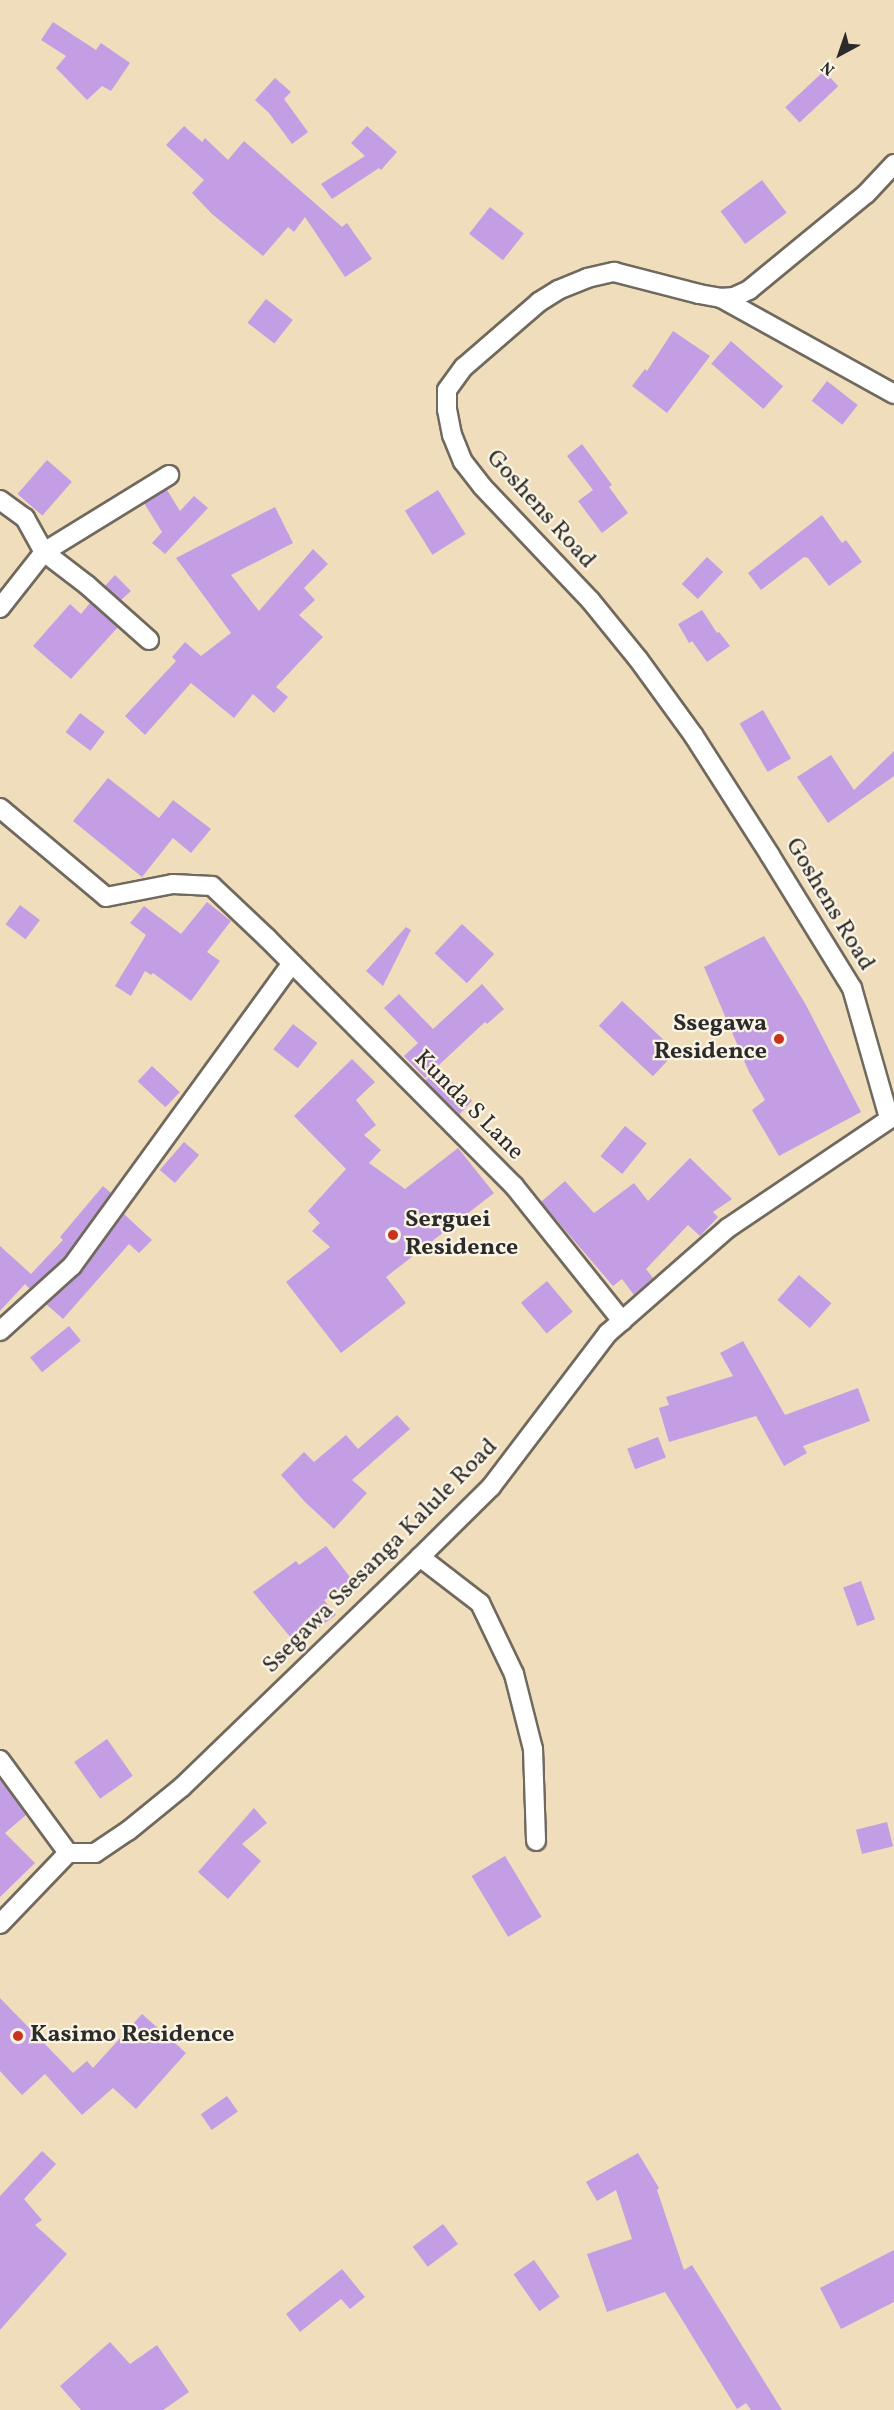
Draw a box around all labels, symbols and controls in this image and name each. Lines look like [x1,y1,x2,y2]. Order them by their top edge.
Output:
north arrow [810,24,870,84]
text: N [817,56,840,80]
street label: Goshens Road [479,445,601,575]
street label: Goshens Road [778,833,880,977]
place label: Ssegawa Residence [654,1011,767,1067]
marker: Ssegawa Residence [772,1032,786,1046]
street label: Kunda S Lane [407,1045,529,1167]
place label: Serguei Residence [405,1207,518,1263]
marker: Serguei Residence [386,1228,400,1242]
street label: Ssegawa Ssesanga Kalule Road [257,1433,505,1681]
place label: Kasimo Residence [30,2022,234,2050]
marker: Kasimo Residence [11,2029,25,2043]

